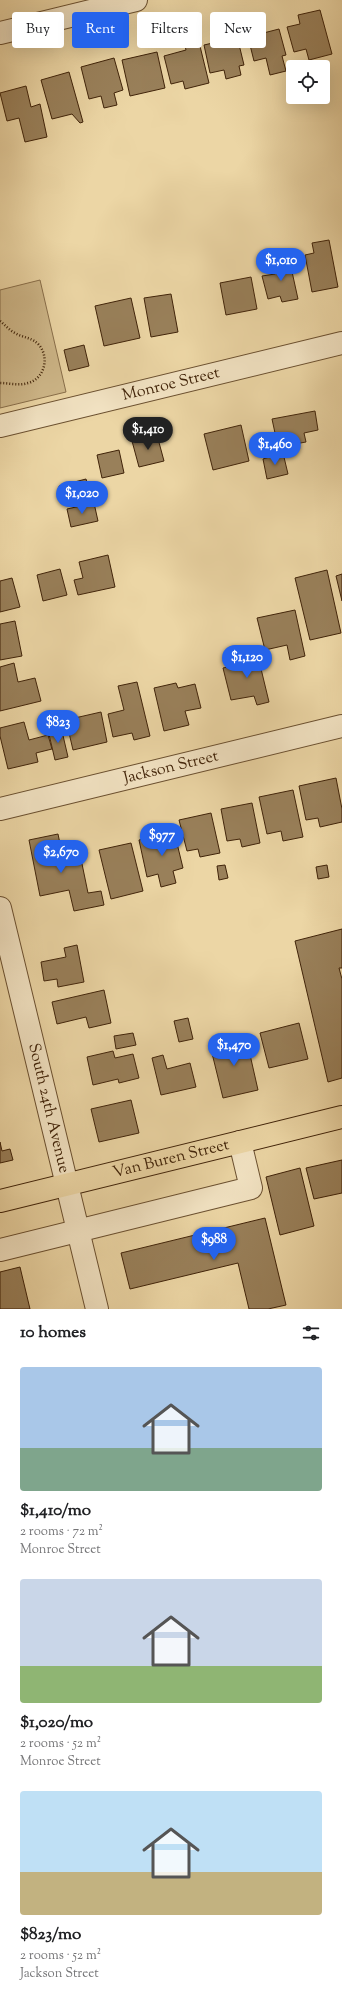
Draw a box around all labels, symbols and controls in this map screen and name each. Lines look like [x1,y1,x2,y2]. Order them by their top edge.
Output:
chip: Buy [12,12,64,48]
chip: Rent [72,12,129,48]
chip: Filters [137,12,202,48]
chip: New [210,12,266,48]
map controls [286,60,330,104]
button: locate [286,60,330,104]
pin: $1,010 [248,248,314,282]
text: $1,010 [265,252,297,270]
street label: Monroe Street [120,361,223,407]
pin: $1,410 [115,417,181,451]
text: $1,410 [132,421,164,439]
pin: $1,460 [242,432,308,466]
text: $1,460 [258,436,292,454]
pin: $1,020 [49,481,115,515]
text: $1,020 [65,485,99,503]
pin: $1,120 [214,645,280,679]
text: $1,120 [231,649,263,667]
pin: $823 [34,710,82,744]
text: $823 [46,714,70,732]
street label: Jackson Street [120,745,221,790]
pin: $977 [138,823,186,857]
text: $977 [149,827,175,845]
pin: $2,670 [28,840,94,874]
text: $2,670 [43,844,79,862]
pin: $1,470 [201,1033,267,1067]
text: $1,470 [217,1037,251,1055]
street label: South 24th Avenue [22,1041,75,1176]
street label: Van Buren Street [110,1133,232,1184]
pin: $988 [190,1227,238,1261]
text: $988 [201,1231,227,1249]
text: 10 homes [20,1321,86,1345]
icon: filters [300,1322,322,1344]
icon: home [135,1393,207,1465]
text: $1,410/mo [20,1499,91,1523]
text: 2 rooms · 72 m² [20,1523,103,1541]
text: Monroe Street [20,1541,101,1559]
icon: home [135,1605,207,1677]
text: $1,020/mo [20,1711,93,1735]
text: 2 rooms · 52 m² [20,1735,101,1753]
text: Monroe Street [20,1753,101,1771]
icon: home [135,1817,207,1889]
text: $823/mo [20,1923,81,1947]
text: 2 rooms · 52 m² [20,1947,101,1965]
text: Jackson Street [20,1965,99,1983]

